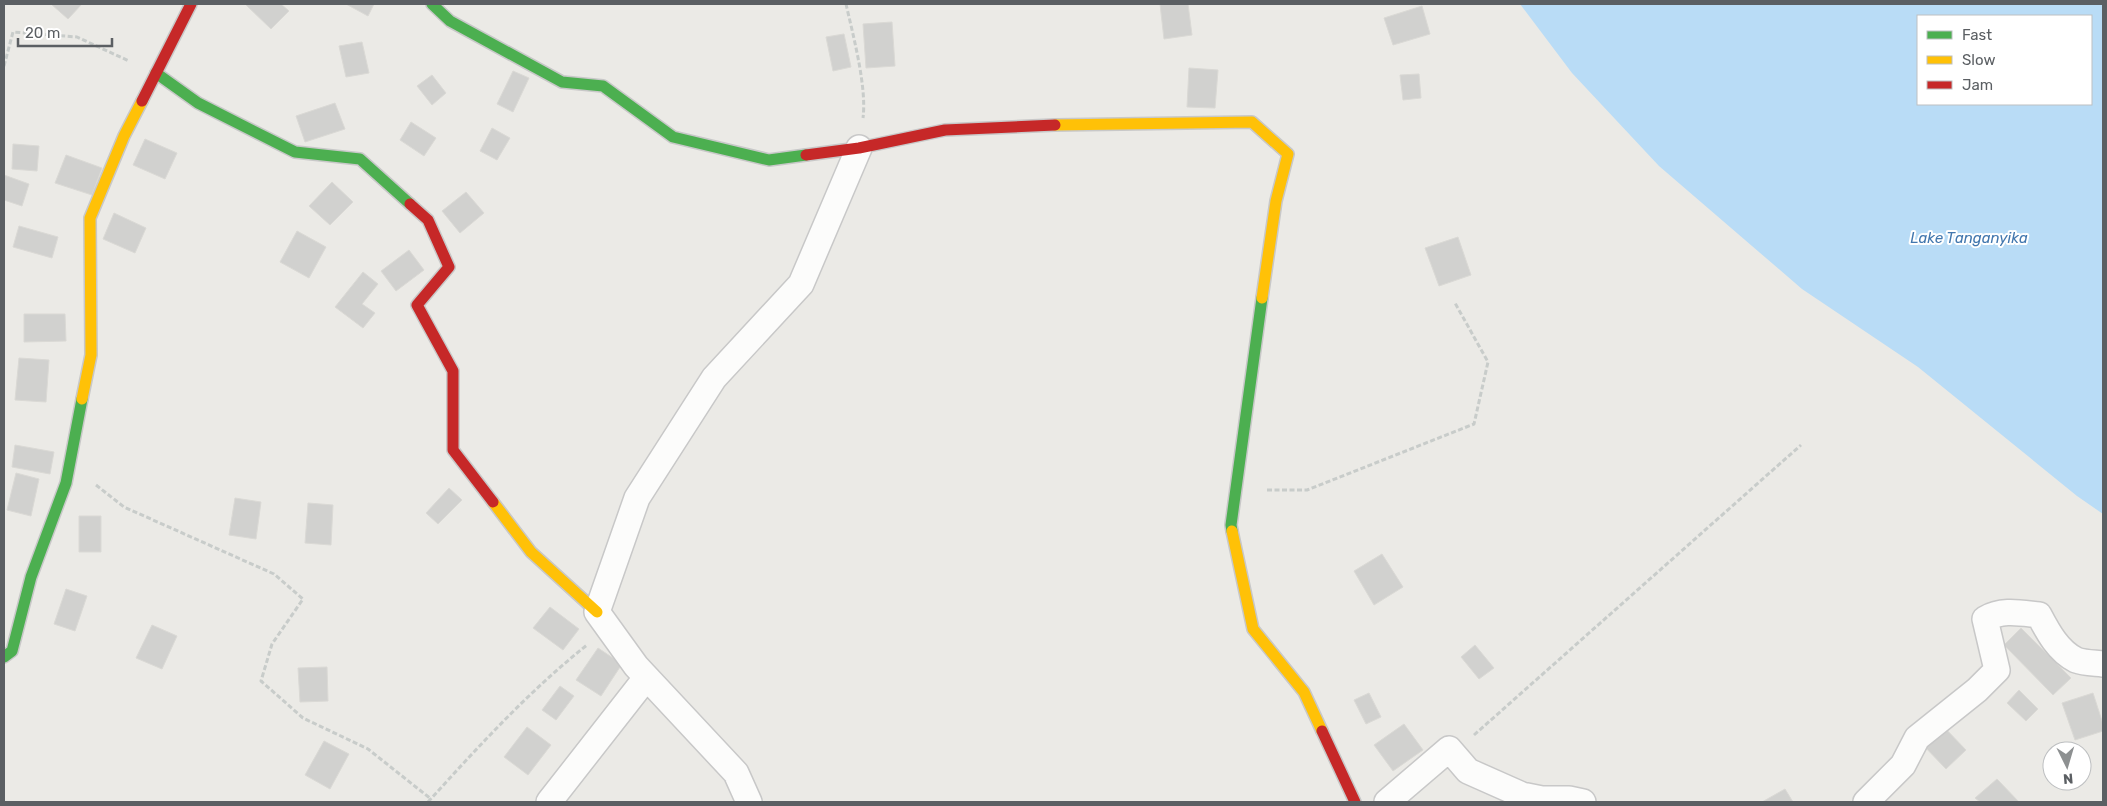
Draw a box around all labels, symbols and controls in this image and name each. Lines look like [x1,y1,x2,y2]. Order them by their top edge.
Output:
scale bar [18,15,111,47]
legend [1917,15,2092,105]
text: 20 m [25,24,60,42]
text: Fast [1962,26,1992,44]
text: Slow [1962,51,1995,69]
text: Jam [1962,76,1993,94]
water label: Lake Tanganyika [1910,229,2028,247]
north arrow [2042,741,2092,791]
text: N [2062,770,2074,787]

